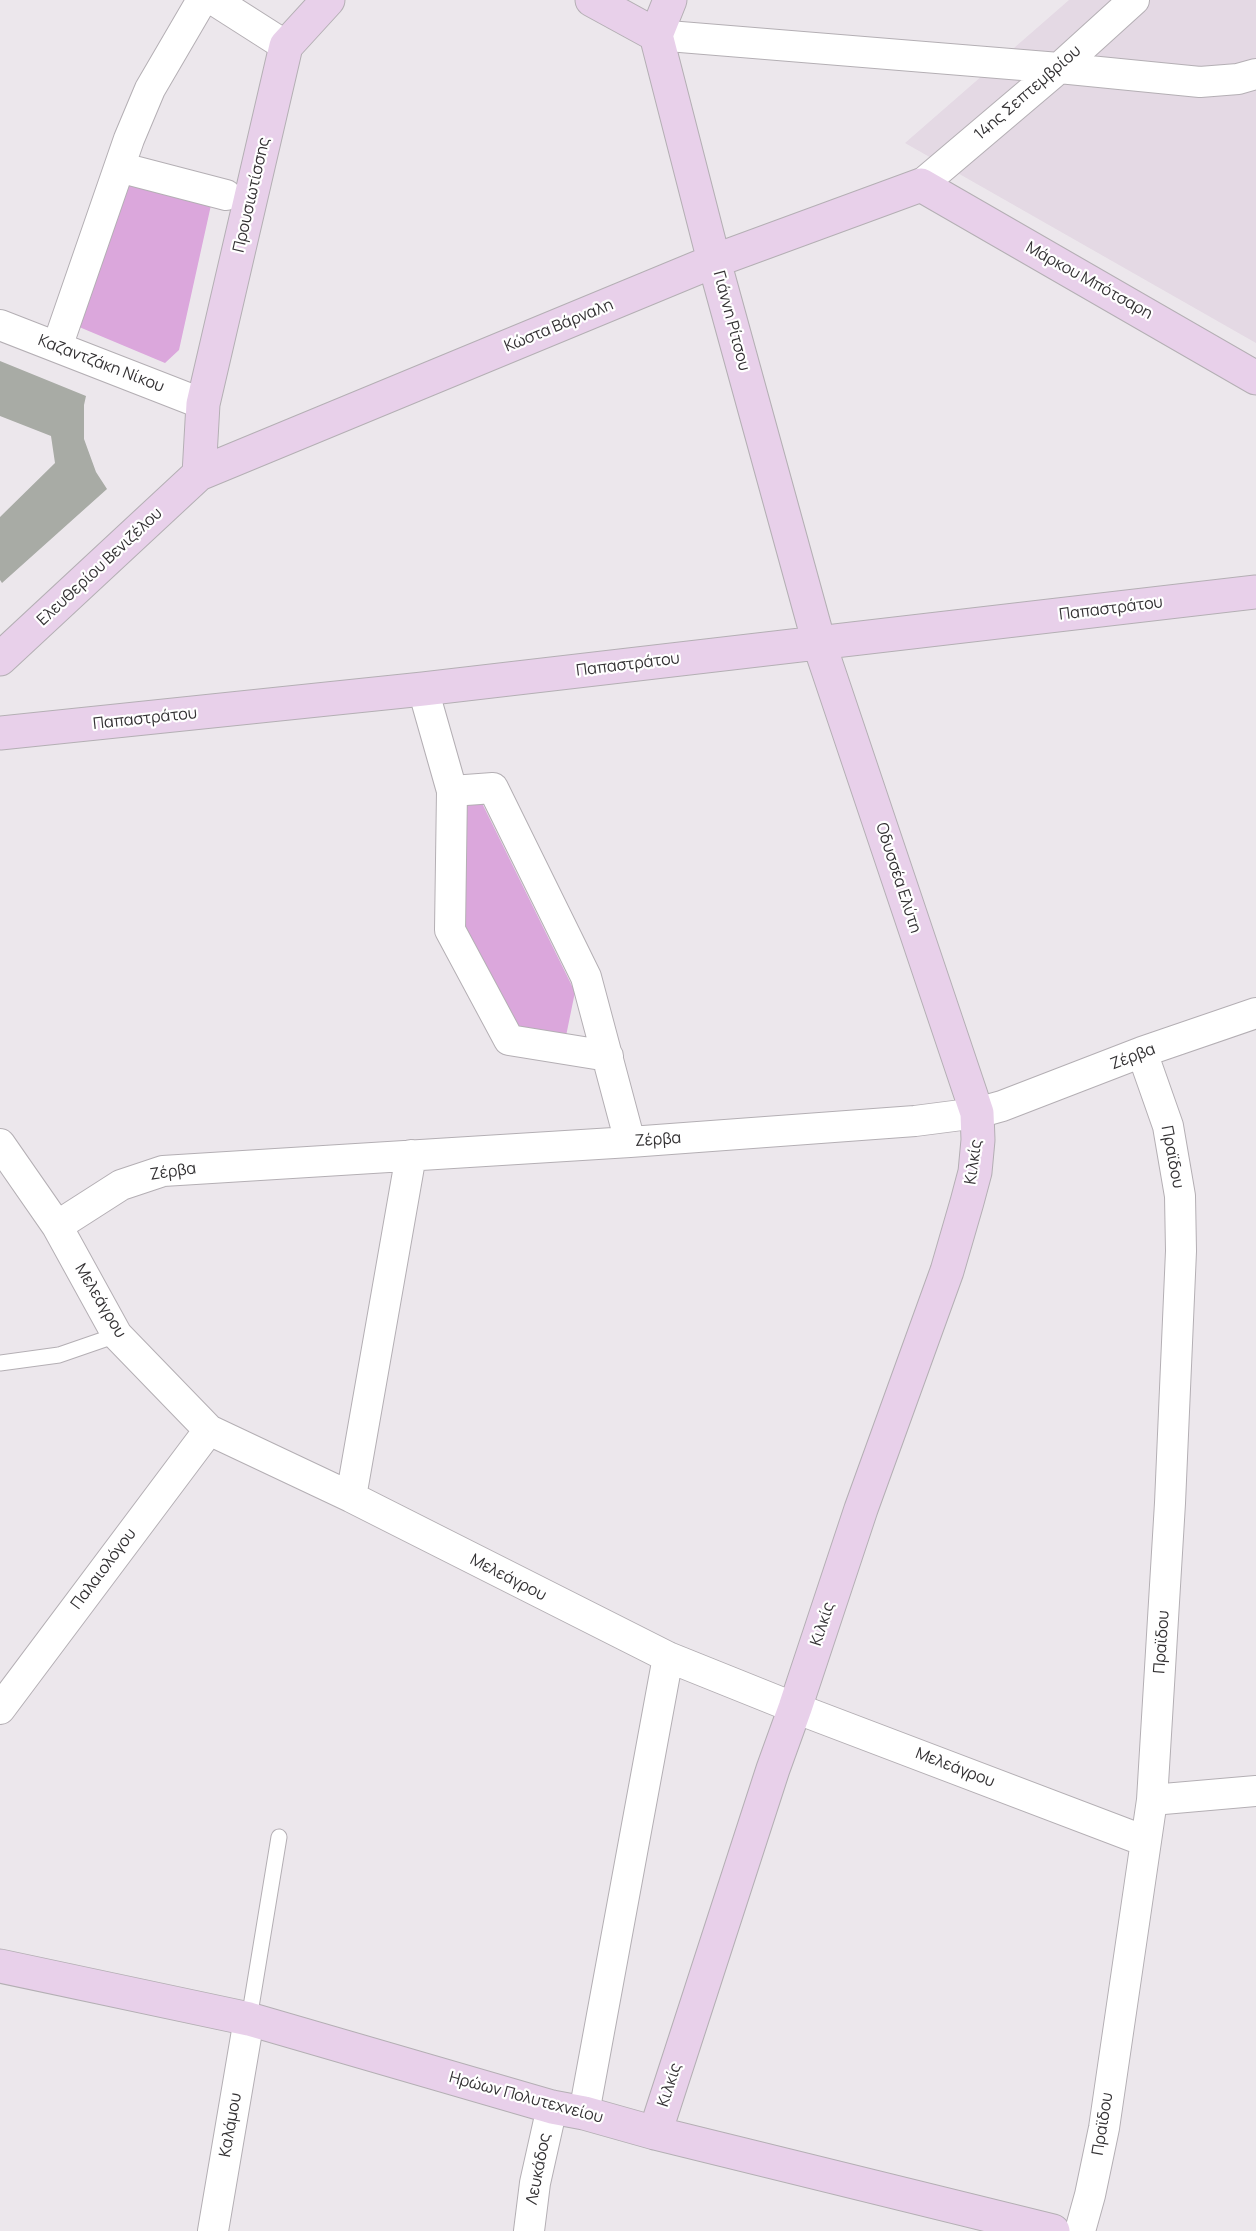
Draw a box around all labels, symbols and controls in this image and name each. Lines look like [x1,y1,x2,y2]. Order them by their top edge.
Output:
street label: 14ης Σεπτεμβρίου [971,42,1085,144]
street label: Προυσιωτίσσης [229,136,275,254]
street label: Μάρκου Μπότσαρη [1022,238,1156,324]
street label: Γιάννη Ρίτσου [708,269,754,373]
street label: Κώστα Βάρναλη [502,295,616,357]
street label: Καζαντζάκη Νίκου [35,331,167,397]
street label: Ελευθερίου Βενιζέλου [33,504,167,630]
street label: Παπαστράτου [1058,593,1164,625]
street label: Παπαστράτου [575,649,681,681]
street label: Παπαστράτου [92,704,198,734]
street label: Οδυσσέα Ελύτη [871,820,925,936]
street label: Ζέρβα [1108,1040,1158,1074]
street label: Πραϊδου [1157,1124,1187,1190]
street label: Ζέρβα [634,1129,682,1151]
street label: Κιλκίς [961,1138,987,1186]
street label: Ζέρβα [149,1159,197,1185]
street label: Μελεάγρου [70,1260,130,1342]
street label: Παλαιολόγου [67,1525,141,1613]
street label: Μελεάγρου [467,1551,549,1605]
street label: Κιλκίς [807,1600,839,1648]
street label: Πραϊδου [1150,1610,1174,1674]
street label: Μελεάγρου [913,1744,997,1792]
street label: Κιλκίς [654,2061,686,2109]
street label: Ηρώων Πολυτεχνείου [447,2068,605,2128]
street label: Καλάμου [216,2091,246,2159]
street label: Πραϊδου [1089,2091,1117,2157]
street label: Λευκάδος [523,2132,555,2206]

